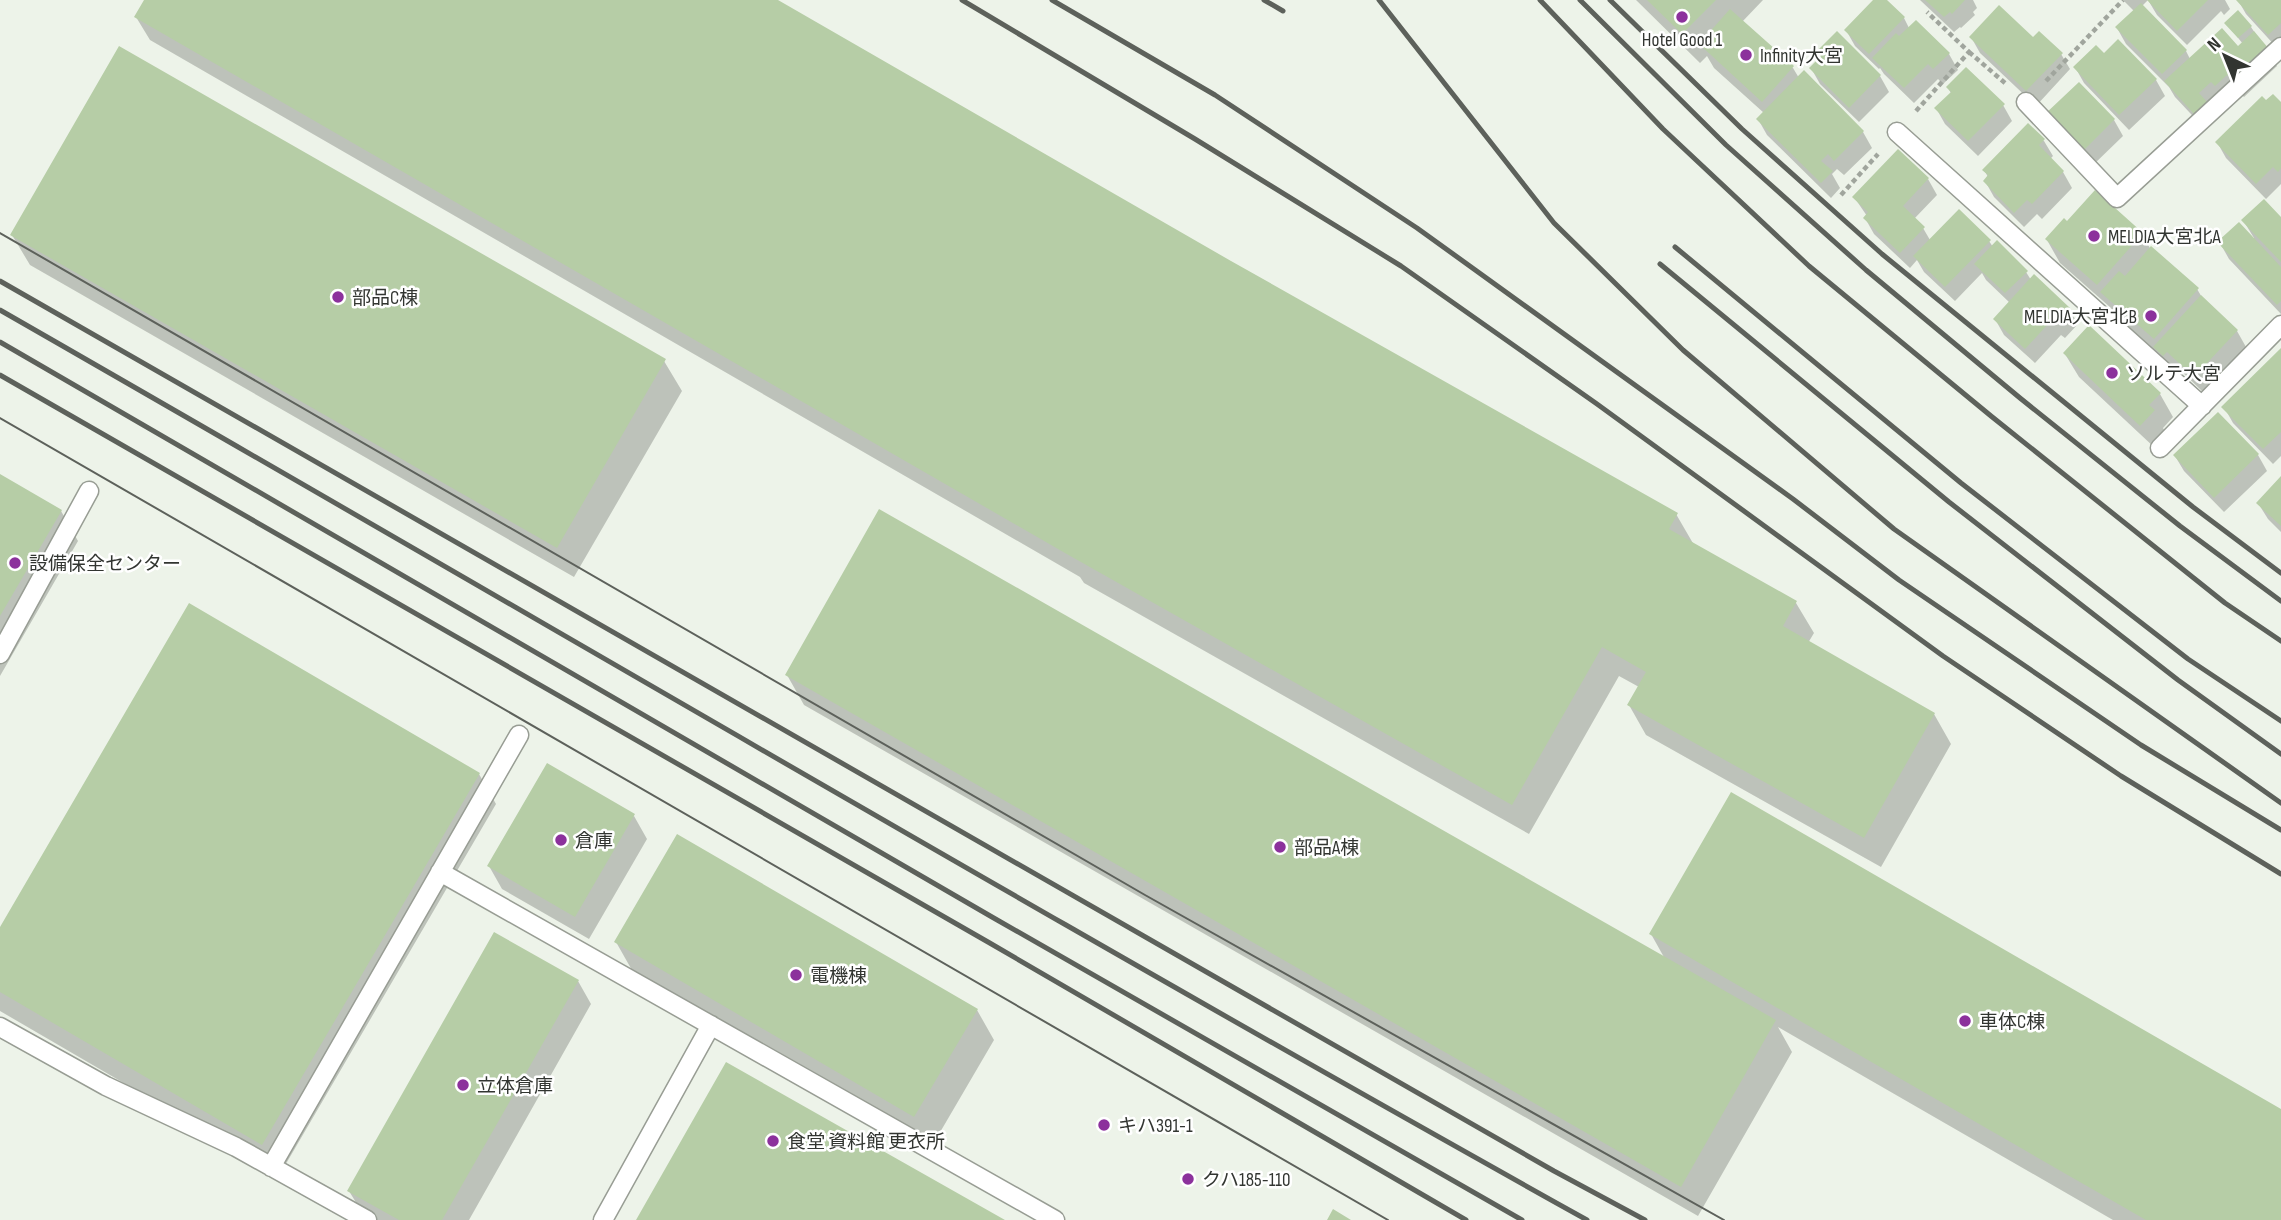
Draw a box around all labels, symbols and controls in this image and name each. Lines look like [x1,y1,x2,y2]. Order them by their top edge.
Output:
marker: Hotel Good 1 [1674,9,1690,25]
north arrow [2190,21,2260,91]
place label: Hotel Good 1 [1642,29,1722,52]
text: N [2203,33,2226,57]
place label: Infinity大宮 [1760,45,1843,68]
marker: Infinity大宮 [1738,47,1754,63]
place label: MELDIA大宮北A [2108,226,2221,249]
marker: MELDIA大宮北A [2086,228,2102,244]
place label: 部品C棟 [352,287,418,310]
marker: 部品C棟 [330,289,346,305]
place label: MELDIA大宮北B [2024,306,2137,329]
marker: MELDIA大宮北B [2143,308,2159,324]
place label: ソルテ大宮 [2126,363,2221,386]
marker: ソルテ大宮 [2104,365,2120,381]
place label: 設備保全センター [29,553,181,576]
marker: 設備保全センター [7,555,23,571]
place label: 倉庫 [575,830,613,853]
marker: 倉庫 [553,832,569,848]
place label: 部品A棟 [1294,837,1359,860]
marker: 部品A棟 [1272,839,1288,855]
place label: 電機棟 [810,965,867,988]
marker: 電機棟 [788,967,804,983]
place label: 車体C棟 [1979,1011,2045,1034]
marker: 車体C棟 [1957,1013,1973,1029]
place label: 立体倉庫 [477,1075,553,1098]
marker: 立体倉庫 [455,1077,471,1093]
place label: キハ391-1 [1118,1115,1193,1138]
marker: キハ391-1 [1096,1117,1112,1133]
place label: 食堂 資料館 更衣所 [787,1131,945,1154]
marker: 食堂 資料館 更衣所 [765,1133,781,1149]
place label: クハ185-110 [1202,1169,1290,1192]
marker: クハ185-110 [1180,1171,1196,1187]

